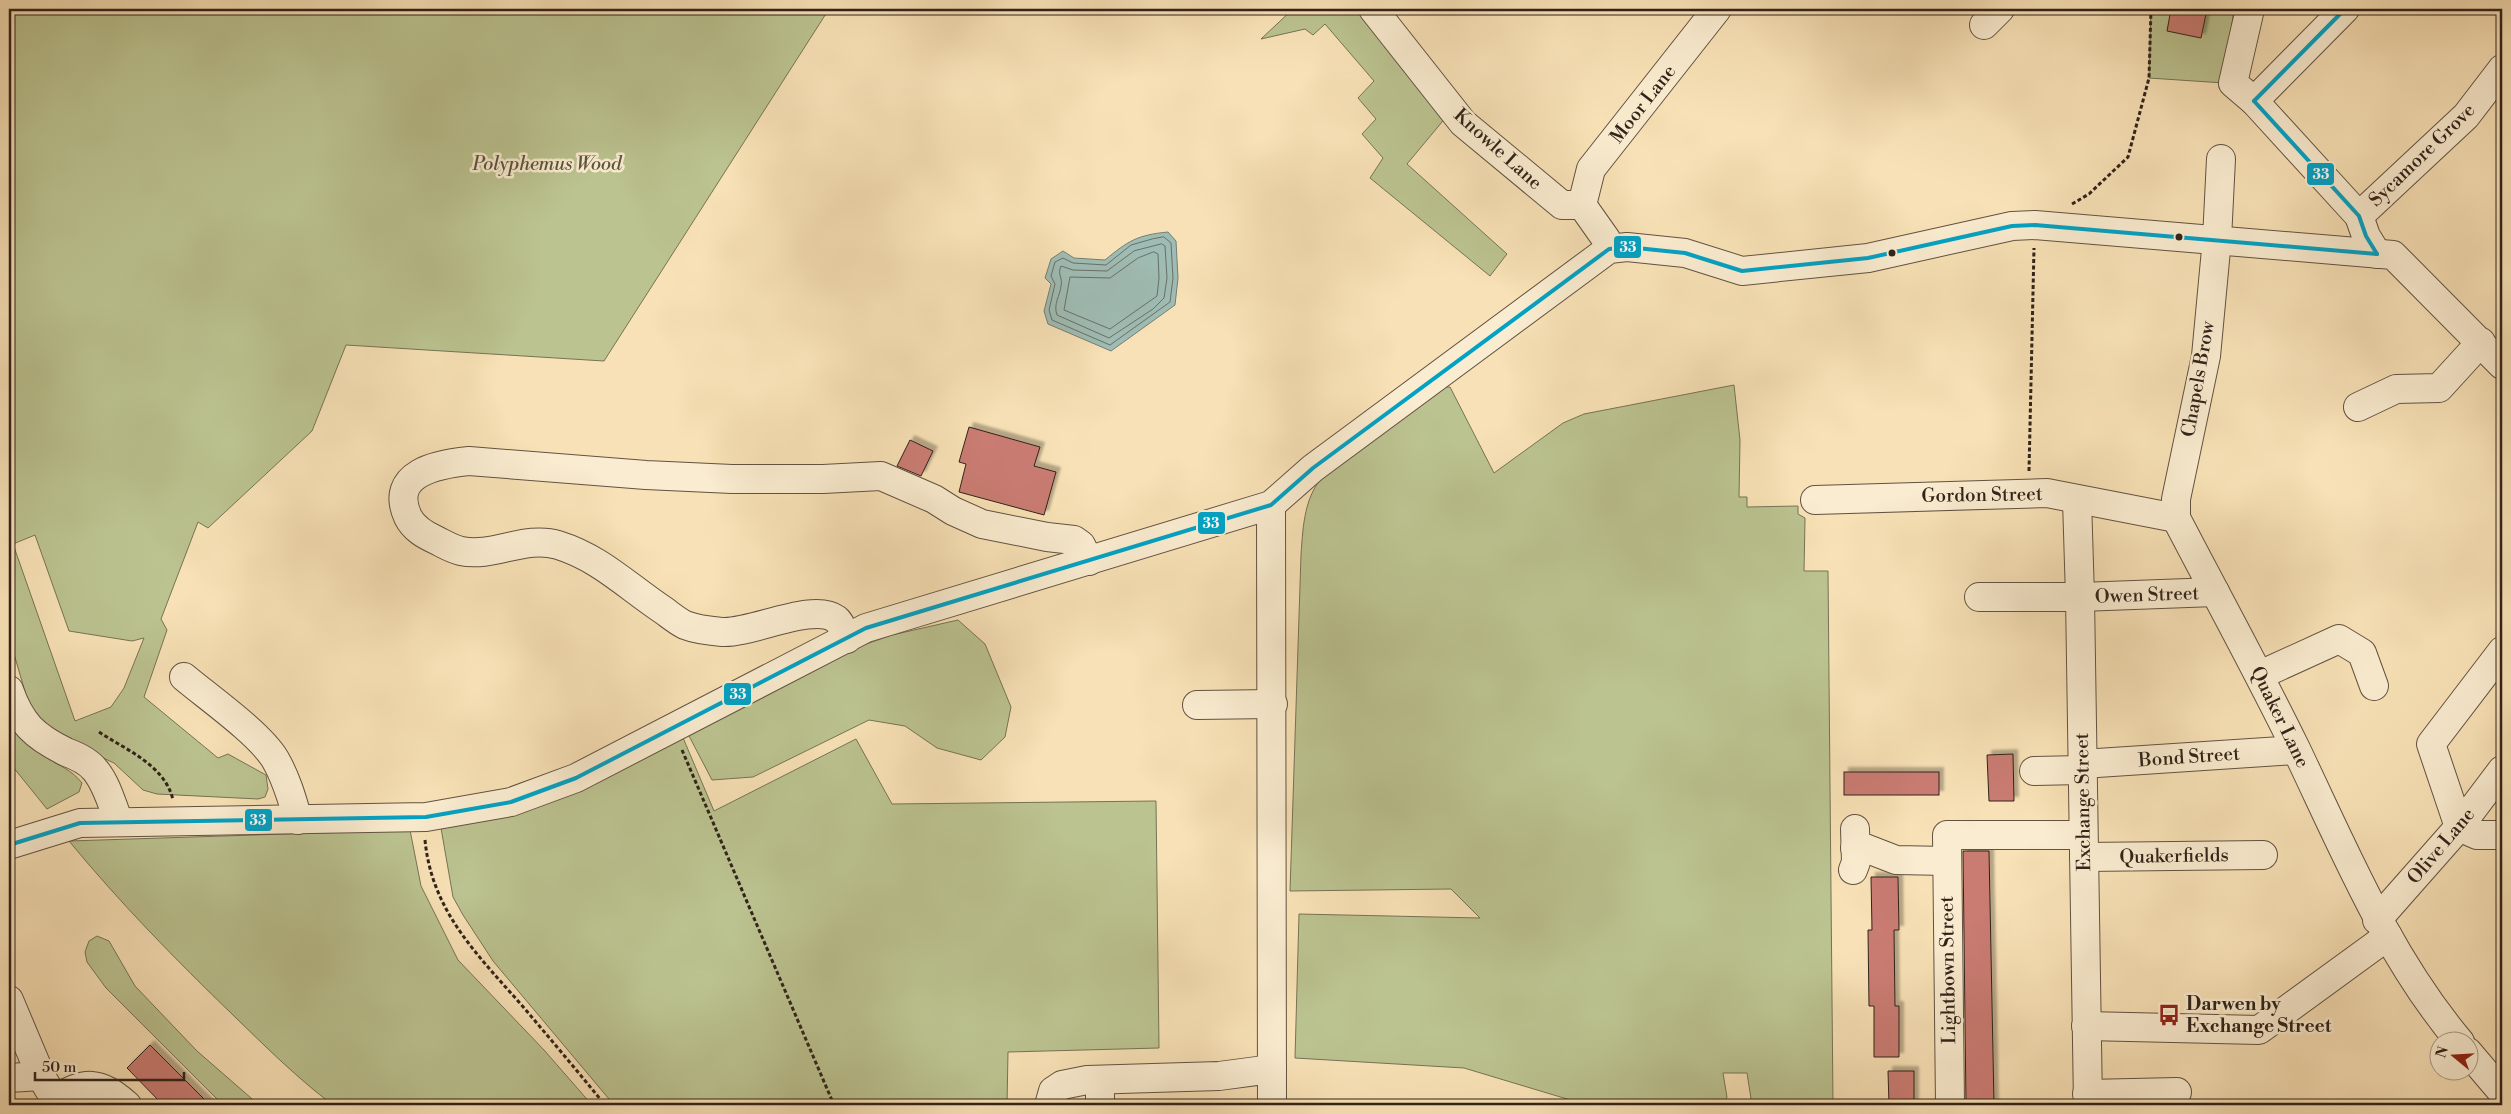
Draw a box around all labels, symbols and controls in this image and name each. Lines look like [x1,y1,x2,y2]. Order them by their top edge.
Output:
street label: Moor Lane [1605,60,1681,148]
street label: Sycamore Grove [2364,98,2480,212]
street label: Knowle Lane [1449,103,1547,195]
park label: Polyphemus Wood [471,152,623,176]
line badge: 33 [2306,162,2335,186]
text: 33 [2313,166,2329,184]
unlabelled marker [2174,232,2184,242]
line badge: 33 [1613,235,1642,259]
text: 33 [1620,239,1636,257]
unlabelled marker [1887,248,1897,258]
street label: Chapels Brow [2176,318,2220,439]
street label: Gordon Street [1921,482,2043,508]
line badge: 33 [1197,511,1226,535]
text: 33 [1203,515,1219,533]
street label: Owen Street [2094,581,2200,609]
street label: Quaker Lane [2245,662,2315,772]
line badge: 33 [723,682,752,706]
text: 33 [730,686,746,704]
street label: Exchange Street [2070,732,2096,872]
street label: Bond Street [2136,741,2241,773]
street label: Olive Lane [2402,803,2480,889]
line badge: 33 [244,808,273,832]
text: 33 [250,812,266,830]
street label: Quakerfields [2119,843,2229,869]
street label: Lightbown Street [1935,896,1961,1044]
place label: Darwen by Exchange Street [2186,992,2332,1038]
bus stop icon: Darwen by Exchange Street [2156,1002,2182,1028]
north arrow [2428,1032,2478,1082]
text: N [2432,1044,2453,1060]
scale bar [35,1049,184,1081]
text: 50 m [42,1058,76,1077]

